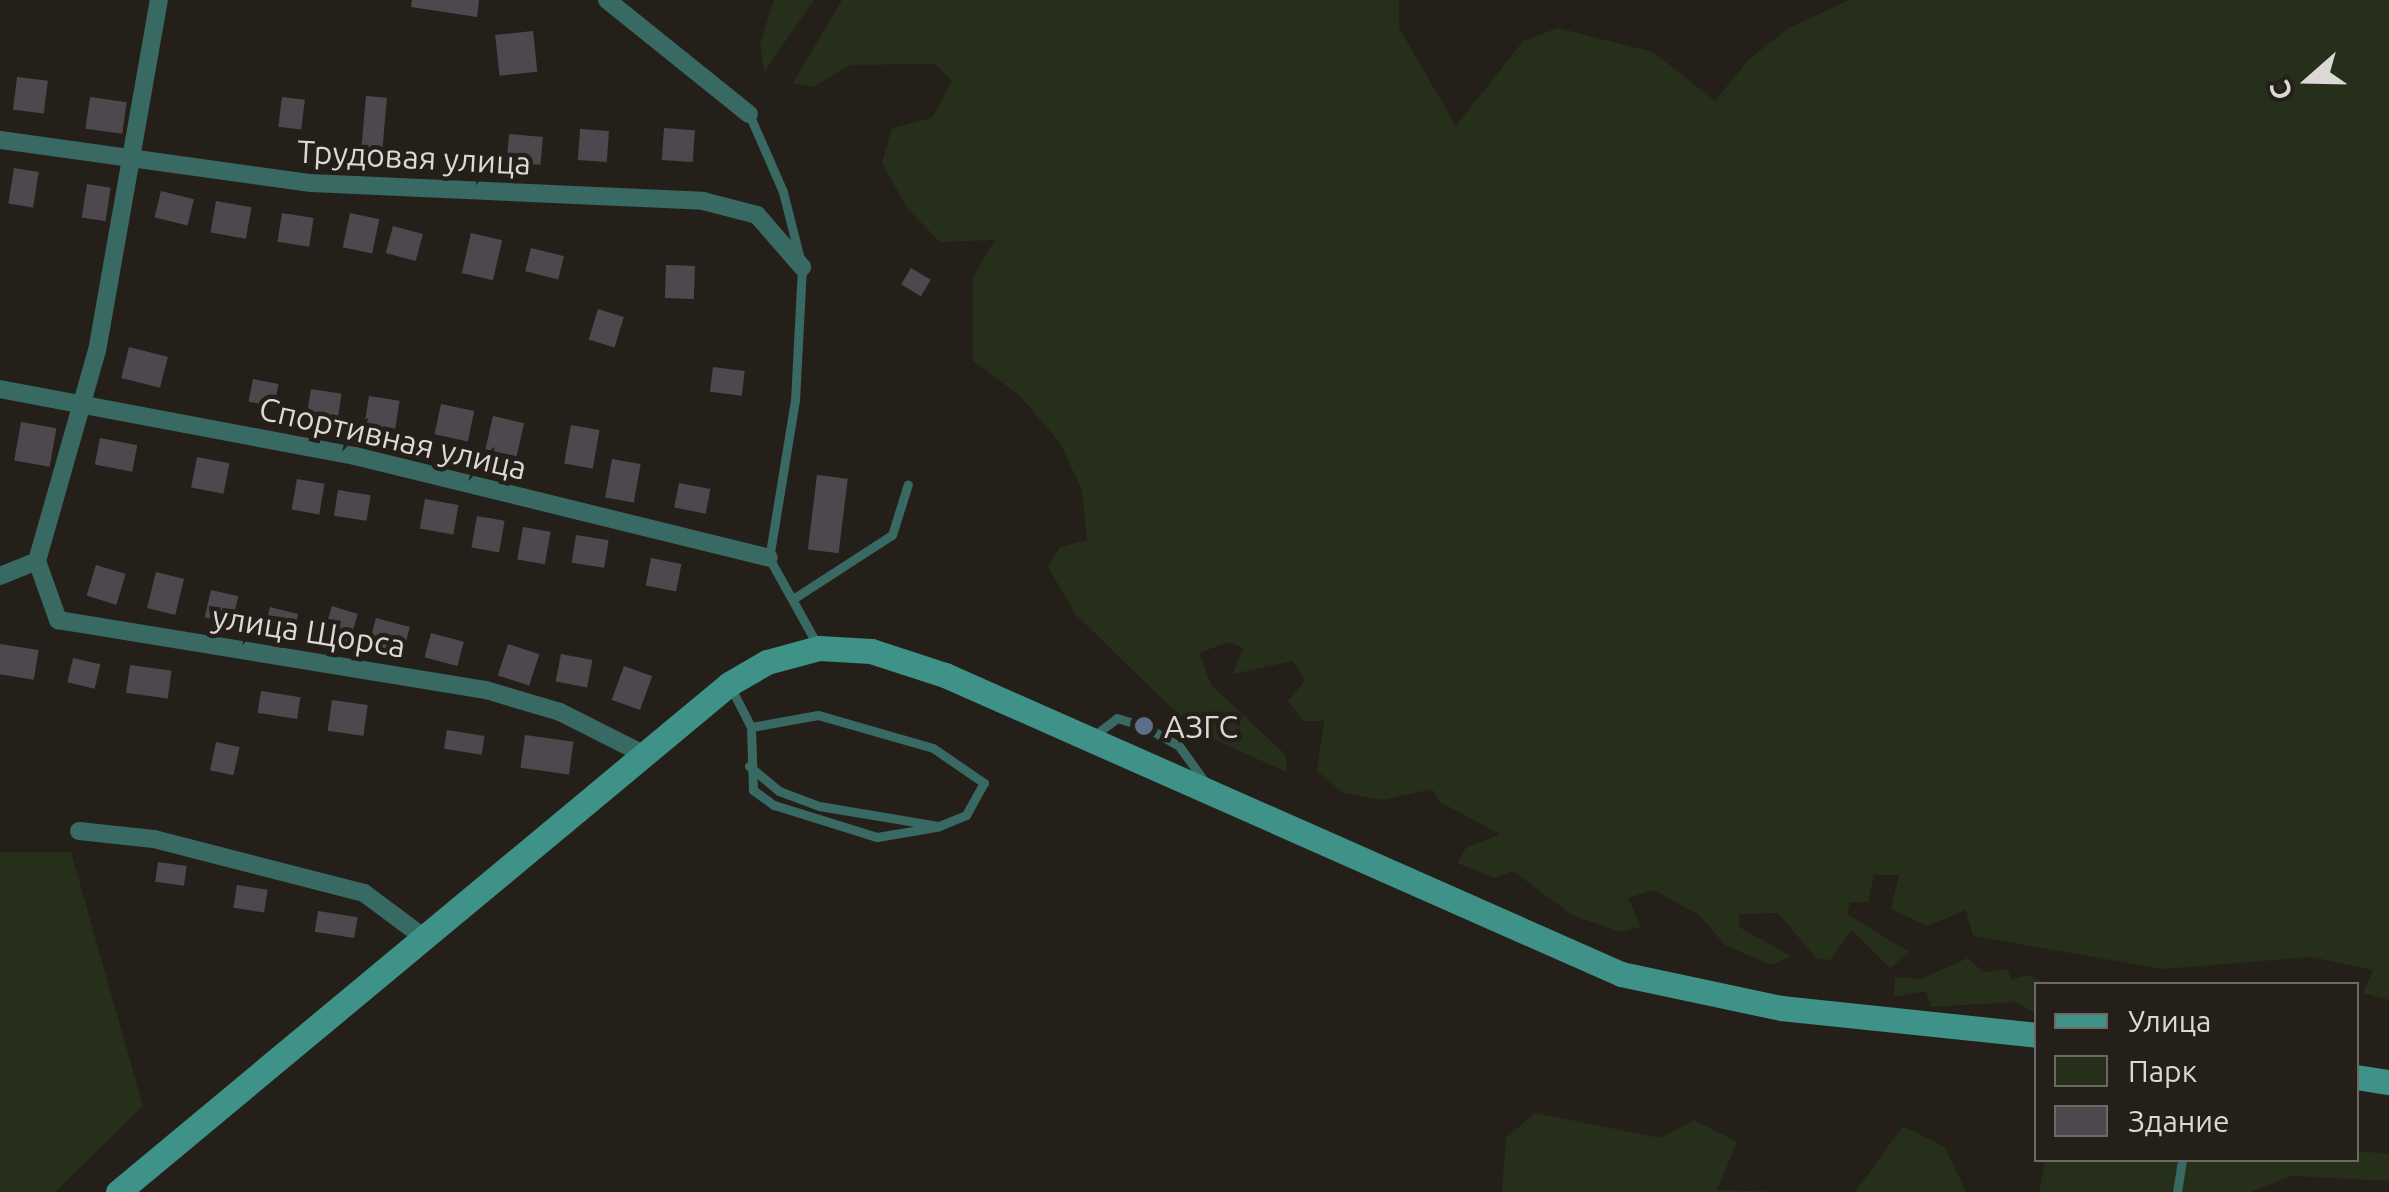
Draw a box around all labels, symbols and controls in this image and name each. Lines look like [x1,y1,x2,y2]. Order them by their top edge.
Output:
north arrow [2259,30,2359,130]
text: С [2263,77,2298,104]
street label: Трудовая улица [296,132,532,182]
street label: Спортивная улица [255,389,531,487]
street label: улица Щорса [210,597,408,665]
place label: АЗГС [1164,707,1238,745]
marker: АЗГС [1133,715,1155,737]
legend [2034,982,2359,1162]
text: Улица [2128,1004,2212,1038]
text: Парк [2128,1054,2197,1088]
text: Здание [2128,1104,2230,1138]

